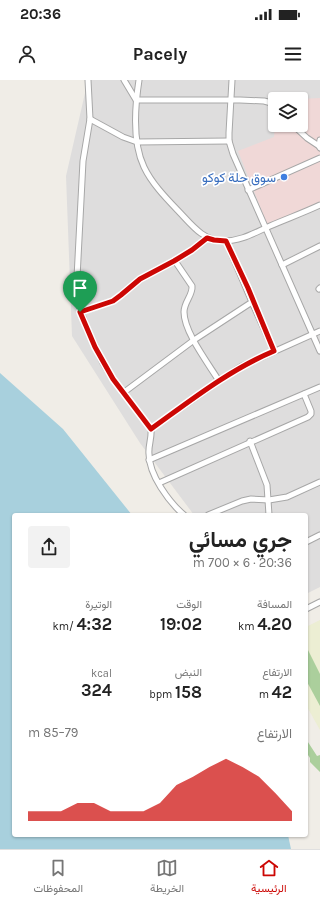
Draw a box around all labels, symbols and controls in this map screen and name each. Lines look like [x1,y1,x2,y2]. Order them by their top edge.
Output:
text: 20:36 [20,5,61,23]
icon: person [16,43,38,65]
text: Pacely [133,43,187,65]
icon: menu [282,43,304,65]
map controls [268,92,308,132]
button: layers [268,92,308,132]
place label: سوق حلة كوكو [202,170,276,186]
marker: سوق حلة كوكو [279,172,289,182]
pin [63,271,97,312]
icon: arrive [69,277,91,299]
button: share [28,526,70,568]
text: جري مسائي [189,527,292,553]
text: 20:36 · 6 × 700 m [193,555,292,570]
text: الوتيرة [85,598,112,611]
text: الوقت [176,598,202,611]
text: المسافة [257,598,292,611]
text: 4:32 [76,614,112,634]
text: 19:02 [160,614,202,634]
text: 4.20 [257,614,292,634]
text: /km [53,620,76,633]
text: km [238,620,257,633]
text: النبض [175,666,202,679]
text: الارتفاع [262,666,292,679]
text: kcal [91,667,112,680]
text: 324 [81,680,112,700]
text: 158 [175,682,202,702]
text: 42 [272,682,292,702]
text: bpm [149,688,175,701]
text: m [259,688,272,701]
text: 79–85 m [28,725,78,740]
text: الارتفاع [257,726,292,741]
tab: المحفوظات [34,857,83,898]
tab: الخريطة [150,857,184,898]
tab: الرئيسية [251,857,287,898]

